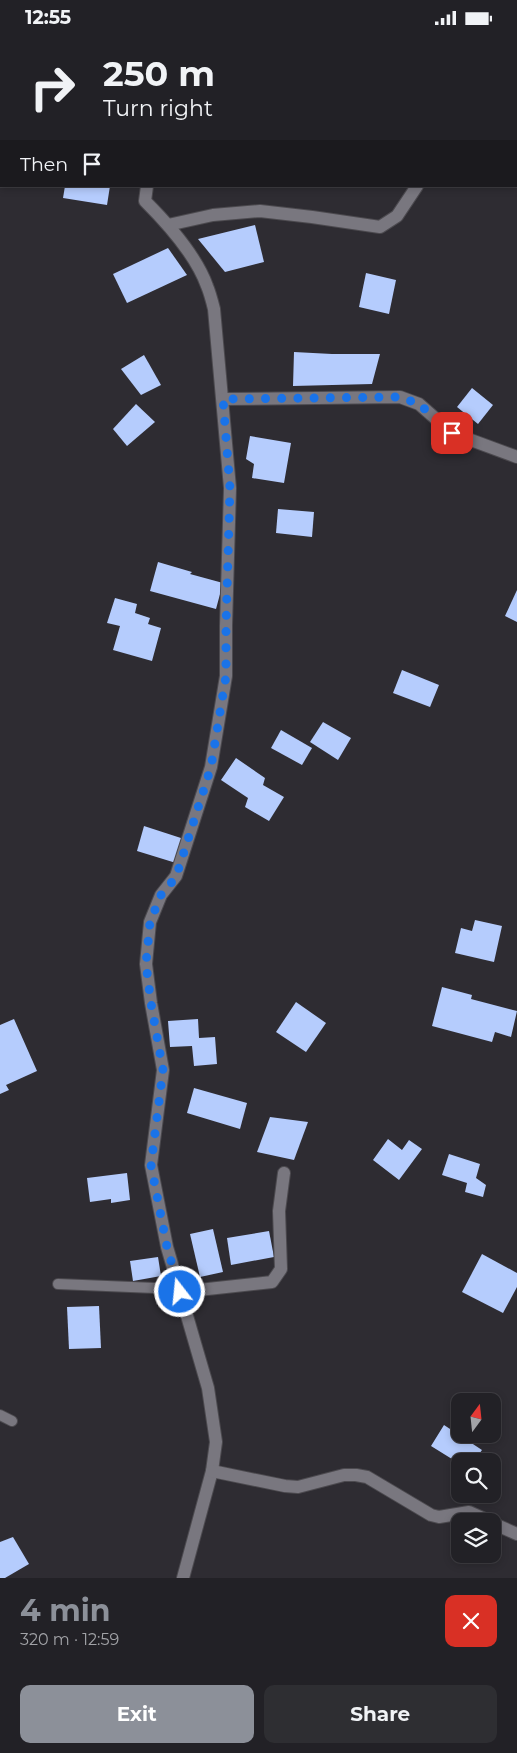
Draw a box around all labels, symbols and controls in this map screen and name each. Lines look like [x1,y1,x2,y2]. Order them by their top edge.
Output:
text: 12:55 [25,6,71,29]
text: 250 m [103,52,215,95]
icon: right [20,55,85,120]
text: Turn right [103,95,213,122]
icon: arrive [78,150,106,178]
text: Then [20,153,68,176]
pin [431,412,473,454]
icon: arrive [438,419,466,447]
position arrow [153,1265,205,1317]
north arrow [451,1393,501,1443]
map controls [451,1393,501,1563]
button: search [451,1453,501,1503]
button: layers [451,1513,501,1563]
text: 4 min [20,1592,110,1629]
button: close [445,1595,497,1647]
text: 320 m · 12:59 [20,1630,119,1649]
button: Exit [20,1685,254,1743]
button: Share [264,1685,497,1743]

